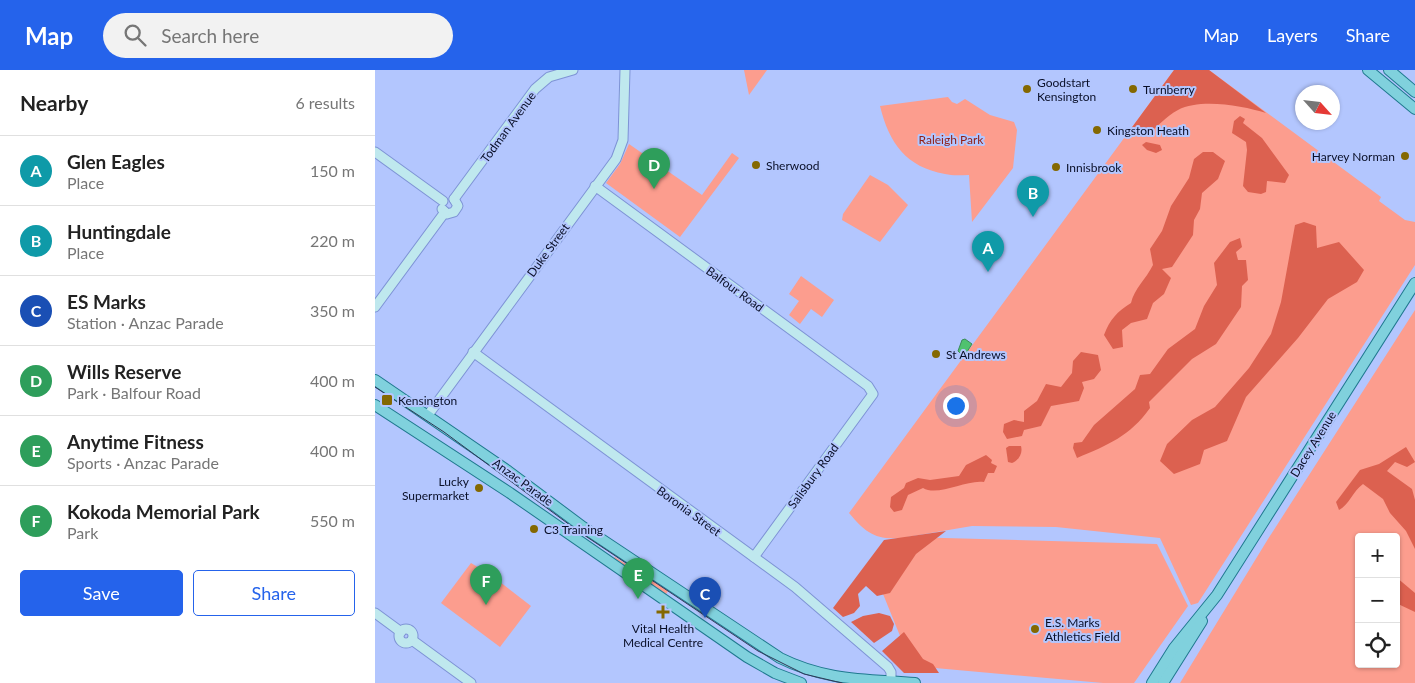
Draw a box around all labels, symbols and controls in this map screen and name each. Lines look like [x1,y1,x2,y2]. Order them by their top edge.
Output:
search box [103,13,453,58]
text: Map [25,21,73,50]
icon: search [121,21,149,49]
text: Search here [161,24,259,47]
text: Map [1203,24,1239,46]
text: Layers [1267,24,1318,46]
text: Share [1346,24,1390,46]
place label: Goodstart Kensington [1037,75,1096,104]
place label: Turnberry [1143,82,1195,97]
marker: Goodstart Kensington [1021,83,1033,95]
marker: Turnberry [1127,83,1139,95]
north arrow [1295,85,1340,130]
street label: Todman Avenue [477,89,539,165]
text: Nearby [20,90,88,115]
text: 6 results [295,93,355,112]
place label: Kingston Heath [1107,123,1189,138]
marker: Kingston Heath [1091,124,1103,136]
park label: Raleigh Park [919,132,984,147]
pin: D [638,148,670,189]
place label: Harvey Norman [1312,149,1395,164]
text: Glen Eagles [67,150,165,173]
marker: Harvey Norman [1399,150,1411,162]
place label: Sherwood [766,158,819,173]
marker: Sherwood [750,159,762,171]
place label: Innisbrook [1066,160,1122,175]
text: A [30,161,42,180]
text: 150 m [310,161,355,180]
marker: Innisbrook [1050,161,1062,173]
text: Place [67,173,104,192]
pin: B [1017,176,1049,217]
text: Huntingdale [67,220,171,243]
street label: Duke Street [524,220,573,280]
text: B [31,231,41,250]
text: 220 m [310,231,355,250]
pin: A [972,231,1004,272]
text: Place [67,243,104,262]
street label: Balfour Road [703,263,767,315]
text: ES Marks [67,290,146,313]
text: C [31,301,41,320]
text: 350 m [310,301,355,320]
text: Station · Anzac Parade [67,313,224,332]
place label: St Andrews [946,347,1006,362]
marker: St Andrews [930,348,942,360]
text: Wills Reserve [67,360,181,383]
text: D [30,371,42,390]
text: 400 m [310,371,355,390]
text: Park · Balfour Road [67,383,201,402]
marker: Kensington [380,393,394,407]
place label: Kensington [398,393,457,408]
your location [943,393,969,419]
street label: Dacey Avenue [1287,408,1339,480]
text: Anytime Fitness [67,430,204,453]
text: E [31,441,41,460]
text: 400 m [310,441,355,460]
street label: Salisbury Road [784,441,842,511]
text: Sports · Anzac Parade [67,453,219,472]
street label: Anzac Parade [490,455,556,509]
place label: Lucky Supermarket [402,474,470,503]
marker: Lucky Supermarket [473,482,485,494]
street label: Boronia Street [654,483,725,540]
text: Kokoda Memorial Park [67,500,260,523]
text: F [31,511,41,530]
text: 550 m [310,511,355,530]
place label: C3 Training [544,522,603,537]
text: Park [67,523,98,542]
marker: C3 Training [528,523,540,535]
map controls [1355,533,1400,668]
button: + [1355,533,1400,578]
pin: E [622,558,654,599]
pin: F [470,564,502,605]
button: Save [20,570,183,616]
button: Share [193,570,355,616]
pin: C [689,577,721,618]
button: − [1355,578,1400,623]
marker: Vital Health Medical Centre [656,605,670,619]
place label: E.S. Marks Athletics Field [1045,615,1120,644]
place label: Vital Health Medical Centre [623,621,703,650]
marker: E.S. Marks Athletics Field [1029,623,1041,635]
button: locate [1355,623,1400,668]

